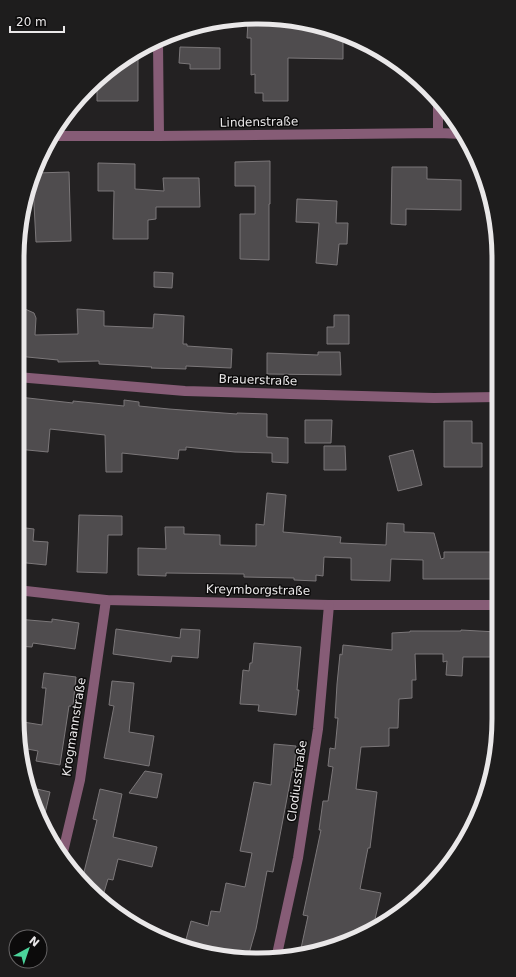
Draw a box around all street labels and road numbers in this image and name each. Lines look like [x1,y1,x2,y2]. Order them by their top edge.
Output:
street label: Lindenstraße [220,114,298,130]
street label: Brauerstraße [218,372,298,388]
street label: Kreymborgstraße [206,582,310,598]
street label: Krogmannstraße [59,677,89,777]
street label: Clodiusstraße [284,739,310,823]

